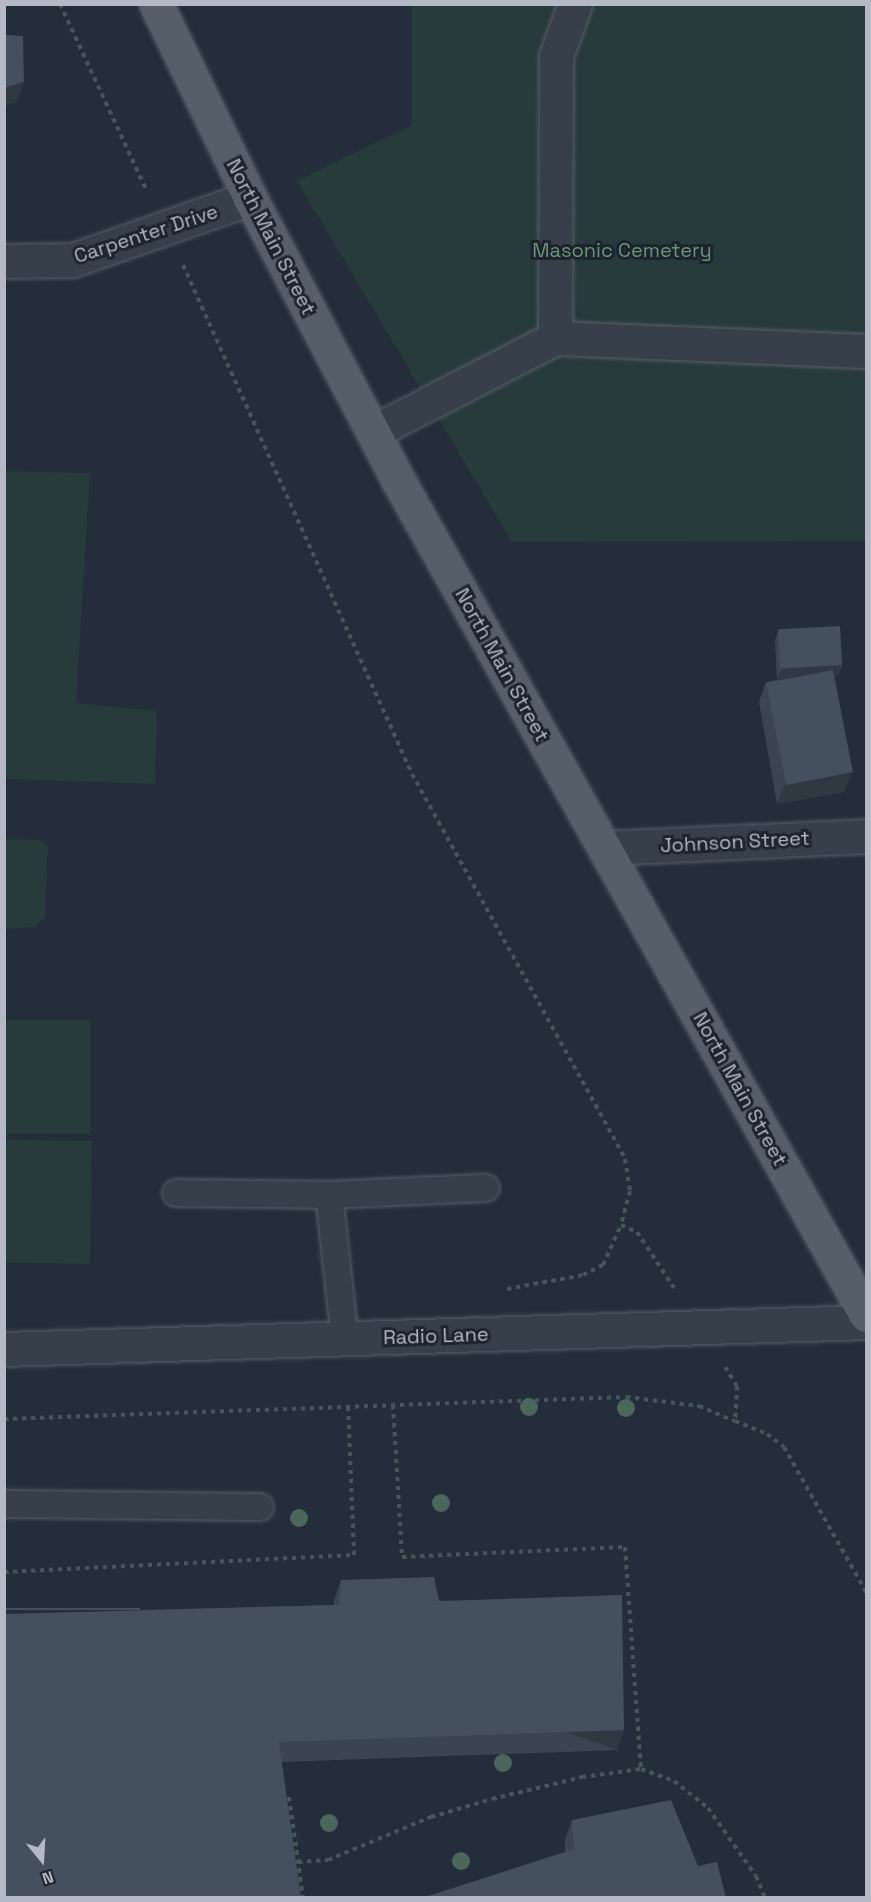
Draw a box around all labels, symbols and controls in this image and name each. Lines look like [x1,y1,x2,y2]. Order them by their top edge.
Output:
street label: North Main Street [221,155,321,319]
street label: Carpenter Drive [71,199,221,269]
park label: Masonic Cemetery [532,238,712,262]
street label: North Main Street [450,584,554,746]
street label: Johnson Street [660,826,810,858]
street label: North Main Street [688,1008,792,1170]
street label: Radio Lane [383,1322,489,1350]
north arrow [12,1830,72,1890]
text: N [39,1866,56,1889]

